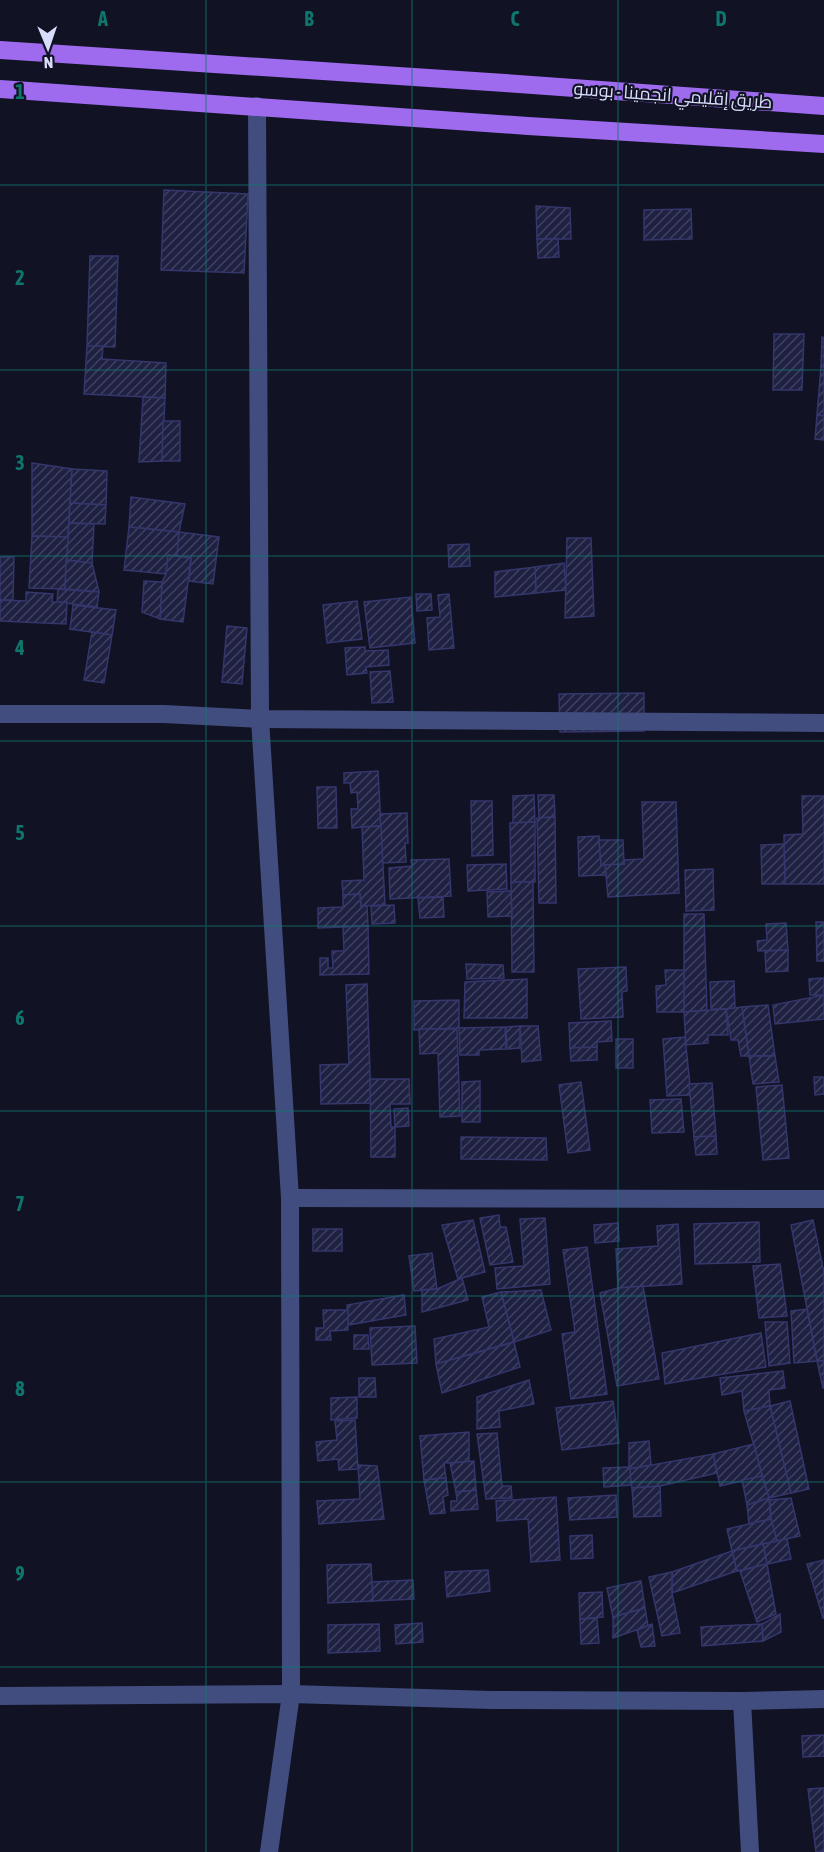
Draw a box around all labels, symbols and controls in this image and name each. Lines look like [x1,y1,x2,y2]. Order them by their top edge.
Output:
text: A [97,7,108,30]
text: B [304,7,314,30]
text: C [511,7,520,30]
text: D [715,7,727,30]
north arrow [18,18,78,78]
text: N [43,54,54,72]
street label: طريق إقليمي انجمينا - بوسو [573,78,773,116]
text: 1 [15,80,25,103]
text: 2 [15,266,25,289]
text: 3 [15,451,25,474]
text: 4 [14,636,25,659]
text: 5 [15,821,25,844]
text: 6 [15,1006,25,1029]
text: 7 [15,1192,25,1215]
text: 8 [15,1377,25,1400]
text: 9 [15,1562,25,1585]

